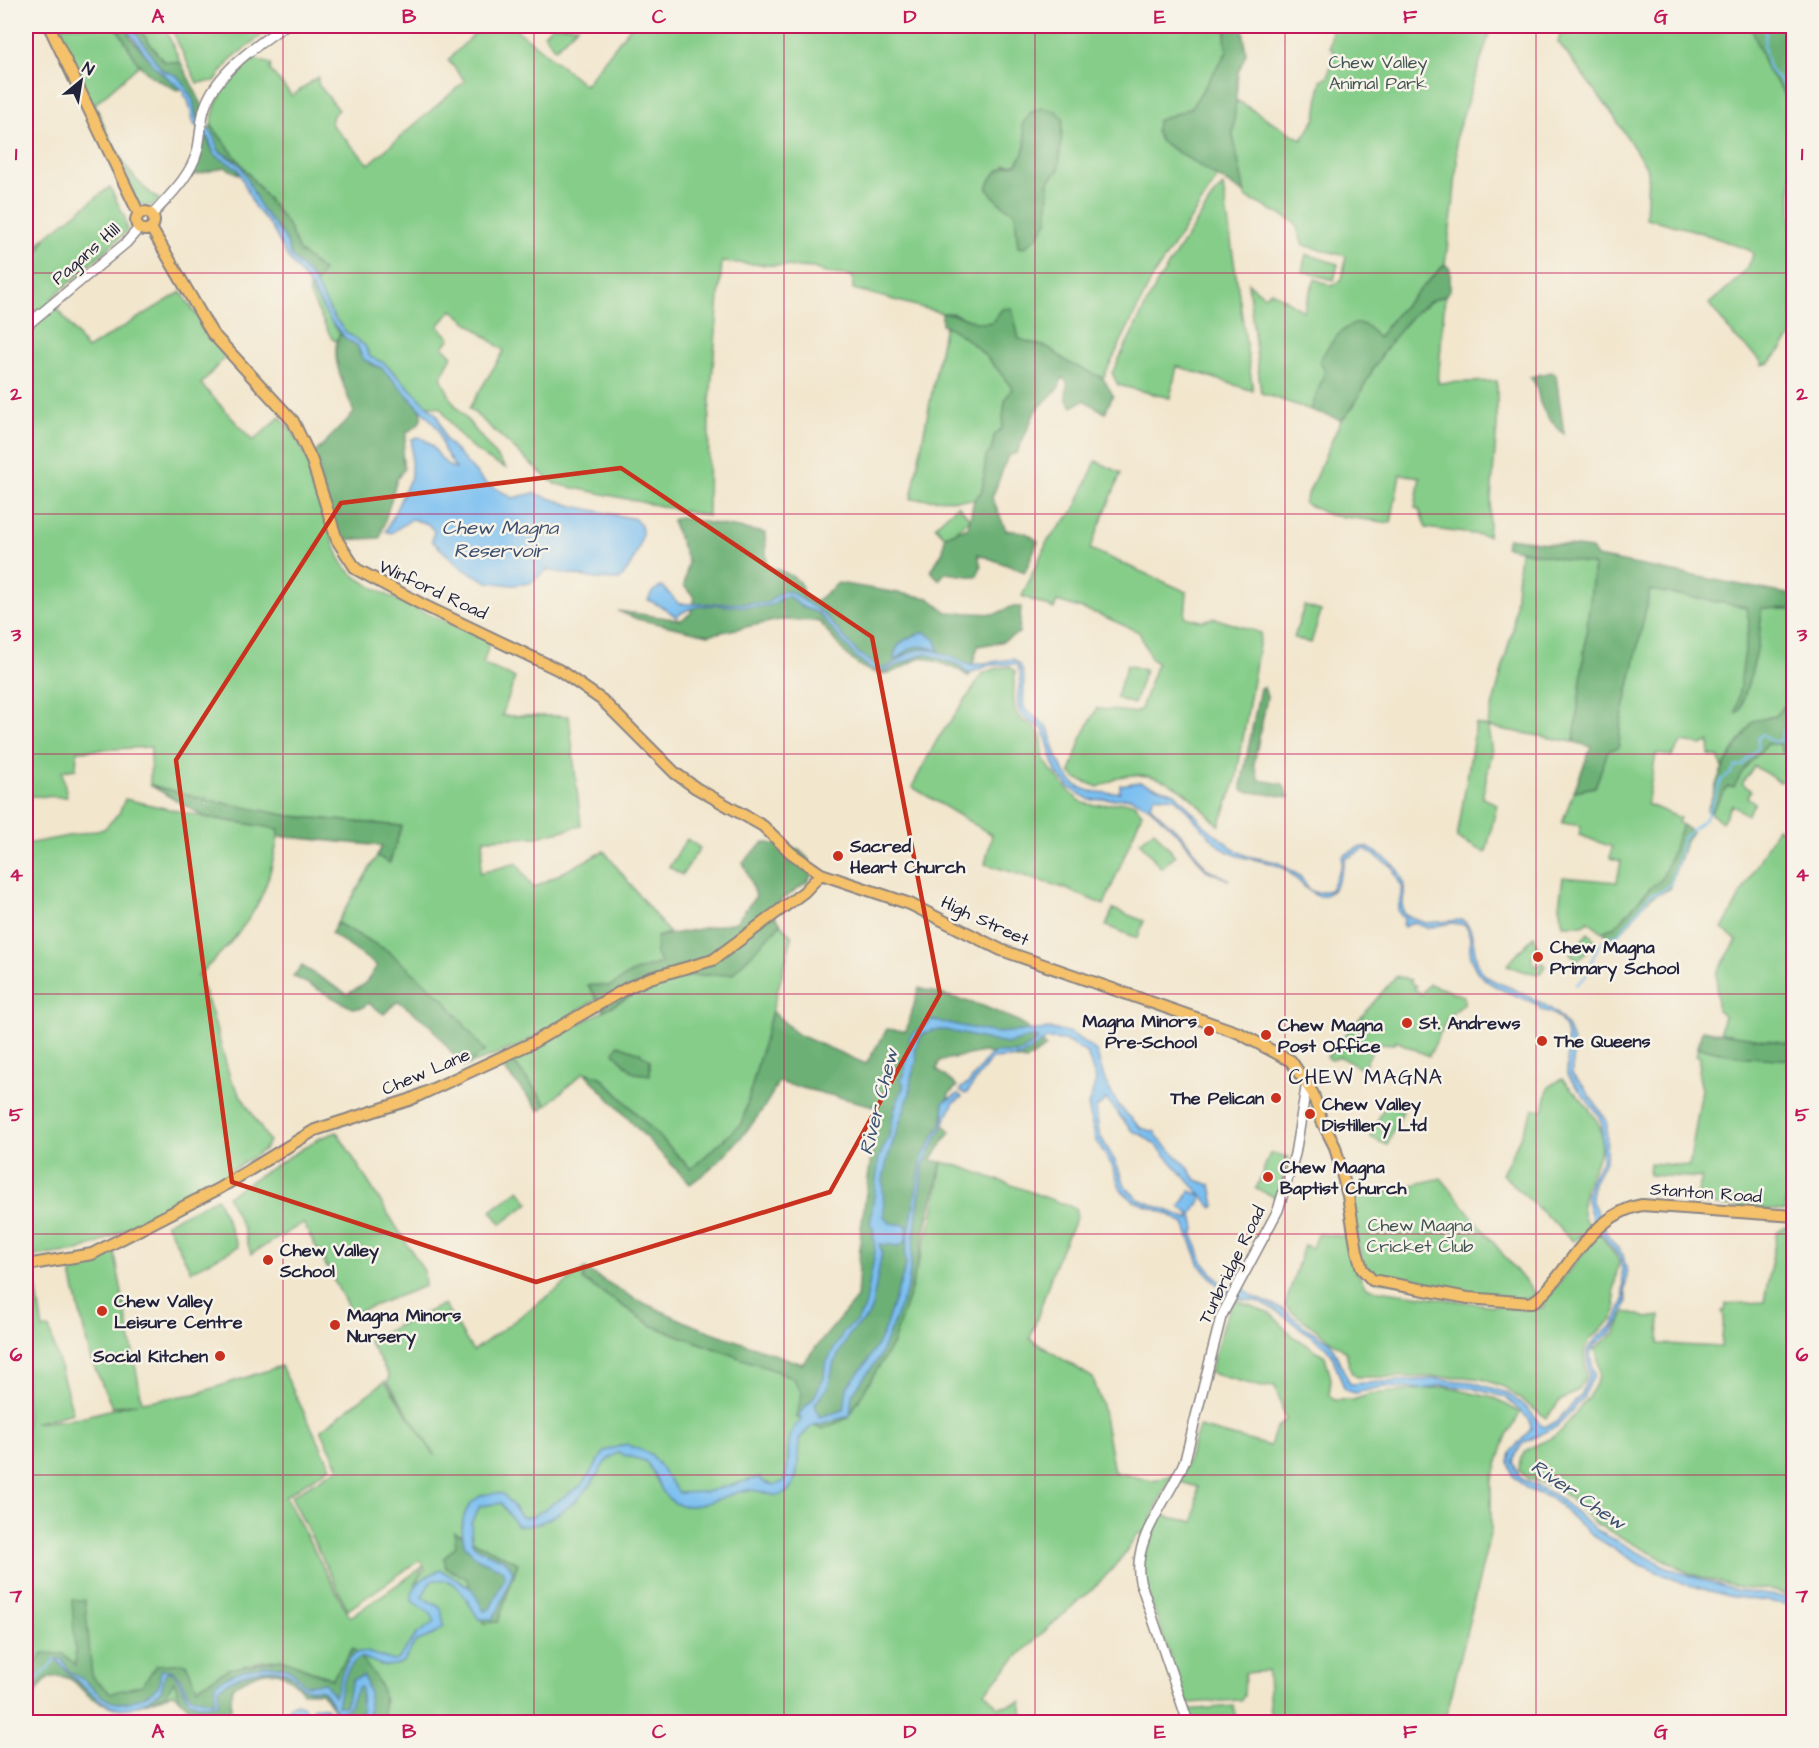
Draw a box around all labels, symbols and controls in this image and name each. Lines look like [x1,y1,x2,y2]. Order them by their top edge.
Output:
text: A [152,3,165,31]
text: B [402,3,417,31]
text: C [652,3,667,31]
text: D [904,3,917,31]
text: E [1154,3,1166,31]
text: F [1403,3,1418,31]
text: G [1654,3,1668,31]
park label: Chew Valley Animal Park [1329,50,1428,96]
north arrow [51,51,111,111]
text: N [78,57,98,81]
text: 1 [15,140,18,168]
text: 1 [1801,140,1804,168]
street label: Pagans Hill [46,217,127,292]
text: 2 [9,380,22,408]
text: 2 [1795,380,1808,408]
water label: Chew Magna Reservoir [442,514,559,565]
street label: Winford Road [375,554,491,626]
text: 3 [10,621,22,649]
text: 3 [1796,621,1808,649]
place label: Sacred Heart Church [849,834,966,880]
marker: Sacred Heart Church [831,849,845,863]
text: 4 [9,861,23,889]
text: 4 [1795,861,1809,889]
street label: High Street [936,890,1034,954]
place label: Chew Magna Primary School [1550,935,1679,982]
marker: Chew Magna Primary School [1531,950,1545,964]
place label: Magna Minors Pre-School [1083,1009,1197,1055]
place label: St. Andrews [1418,1011,1521,1036]
place label: Chew Magna Post Office [1278,1013,1383,1059]
marker: St. Andrews [1400,1016,1414,1030]
marker: Magna Minors Pre-School [1202,1024,1216,1038]
marker: Chew Magna Post Office [1259,1028,1273,1042]
place label: The Queens [1553,1029,1651,1054]
marker: The Queens [1535,1034,1549,1048]
street label: Chew Lane [378,1042,474,1102]
water label: River Chew [852,1044,906,1158]
district label: CHEW MAGNA [1288,1063,1444,1092]
place label: The Pelican [1170,1086,1264,1111]
marker: The Pelican [1269,1091,1283,1105]
place label: Chew Valley Distillery Ltd [1322,1092,1428,1139]
text: 5 [9,1101,24,1129]
text: 5 [1795,1101,1810,1129]
marker: Chew Valley Distillery Ltd [1303,1107,1317,1121]
place label: Chew Magna Baptist Church [1280,1155,1408,1201]
marker: Chew Magna Baptist Church [1261,1170,1275,1184]
street label: Stanton Road [1649,1177,1763,1209]
street label: Tunbridge Road [1193,1202,1272,1329]
park label: Chew Magna Cricket Club [1367,1213,1473,1259]
place label: Chew Valley School [279,1238,379,1284]
marker: Chew Valley School [261,1253,275,1267]
place label: Chew Valley Leisure Centre [114,1289,243,1335]
place label: Magna Minors Nursery [347,1303,461,1350]
marker: Chew Valley Leisure Centre [95,1304,109,1318]
marker: Magna Minors Nursery [328,1318,342,1332]
text: 6 [10,1341,23,1369]
text: 6 [1796,1341,1809,1369]
place label: Social Kitchen [92,1344,208,1369]
marker: Social Kitchen [213,1349,227,1363]
water label: River Chew [1525,1453,1632,1538]
text: 7 [9,1582,23,1610]
text: 7 [1795,1582,1809,1610]
text: A [152,1718,165,1746]
text: B [402,1718,417,1746]
text: C [652,1718,667,1746]
text: D [904,1718,917,1746]
text: E [1154,1718,1166,1746]
text: F [1403,1718,1418,1746]
text: G [1654,1718,1668,1746]

